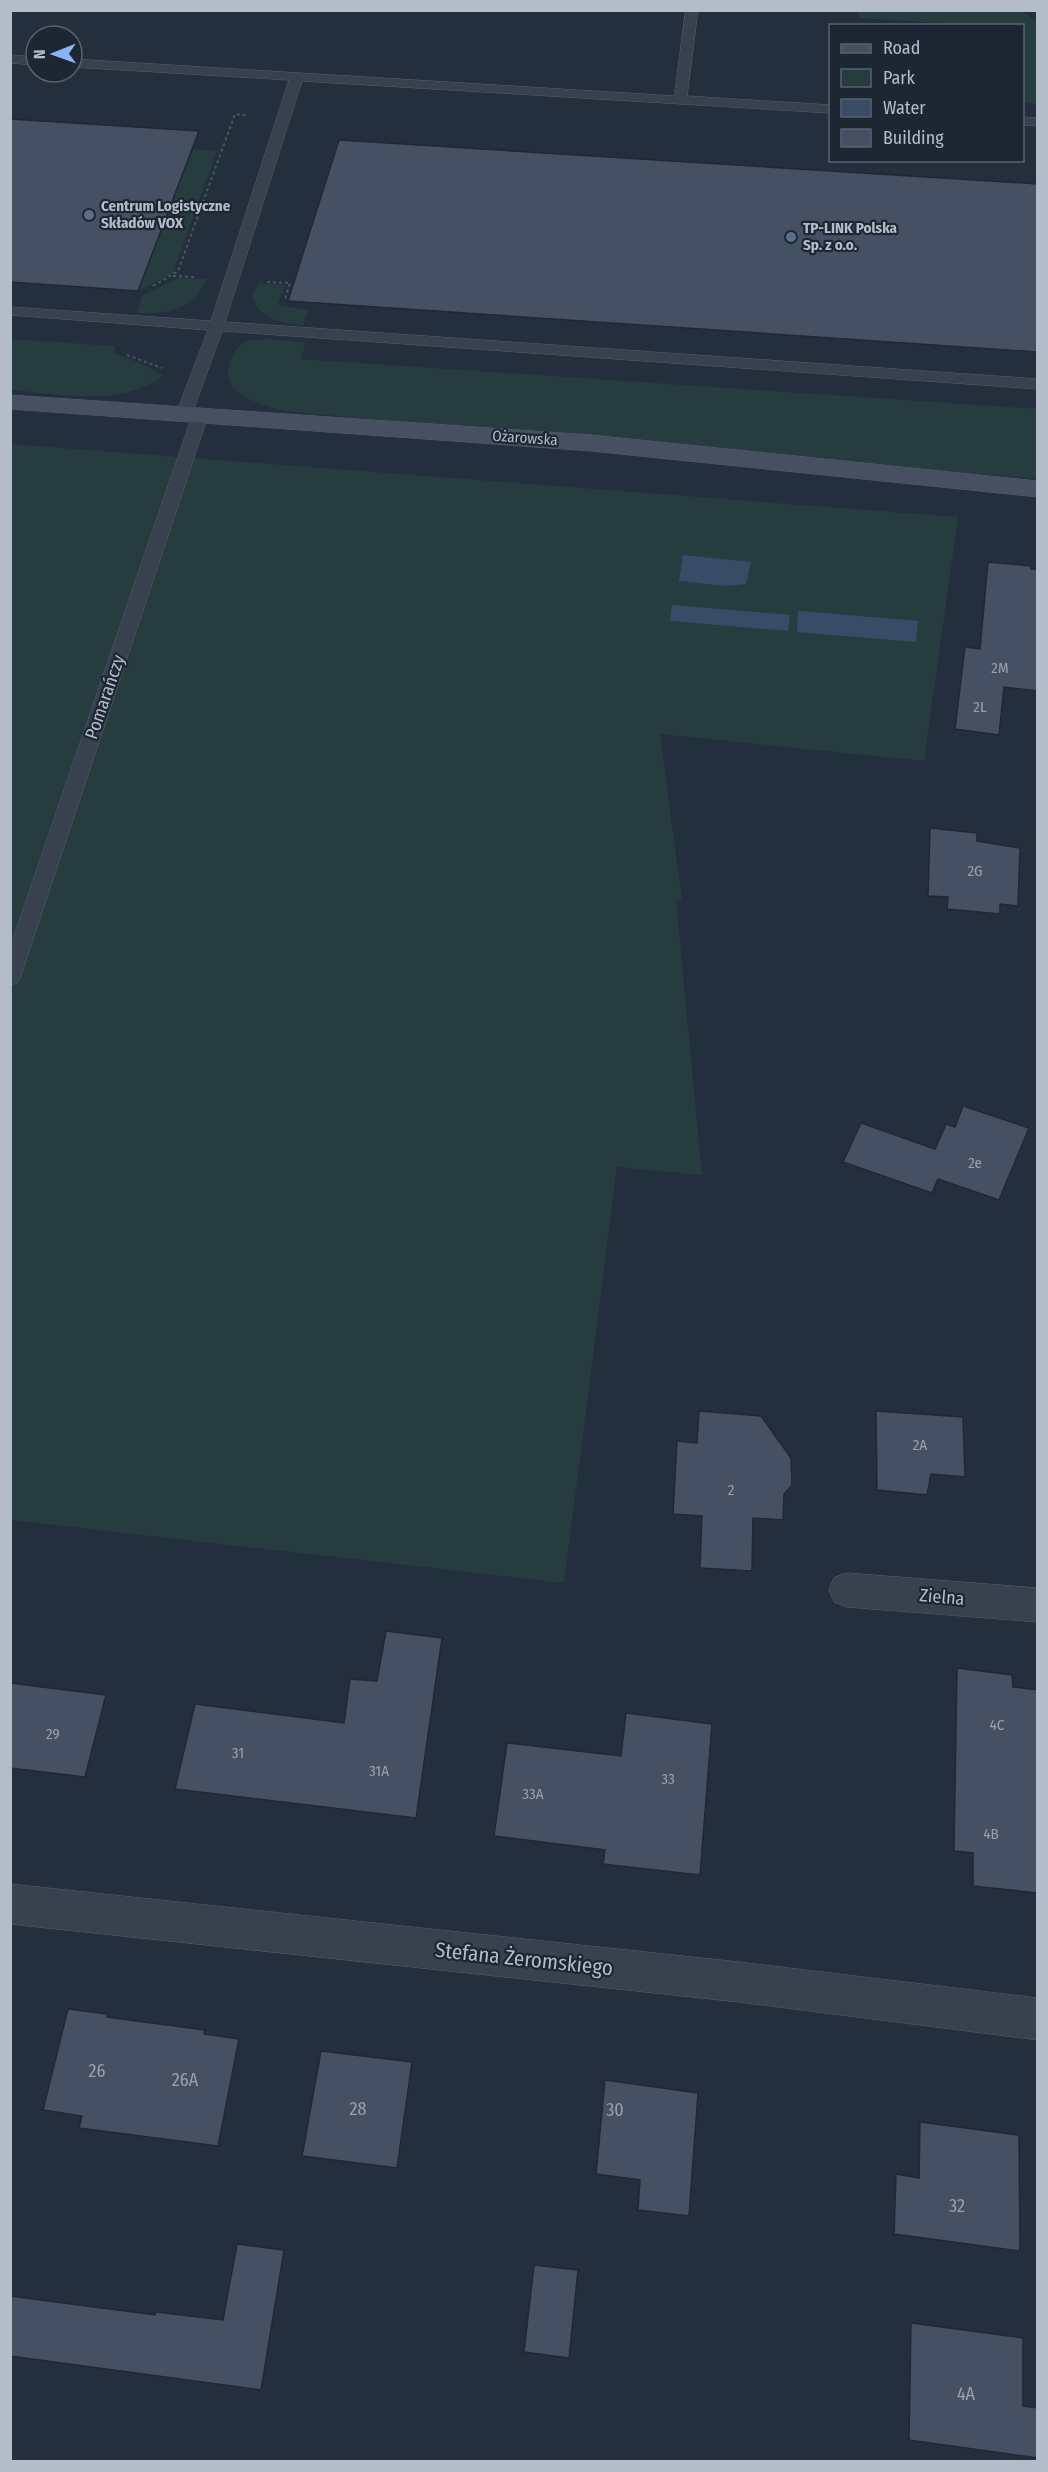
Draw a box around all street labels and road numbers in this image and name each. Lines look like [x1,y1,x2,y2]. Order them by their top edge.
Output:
street label: Ożarowska [492,427,558,449]
street label: Pomarańczy [80,652,130,742]
street label: Zielna [919,1584,966,1610]
street label: Stefana Żeromskiego [434,1937,614,1981]

